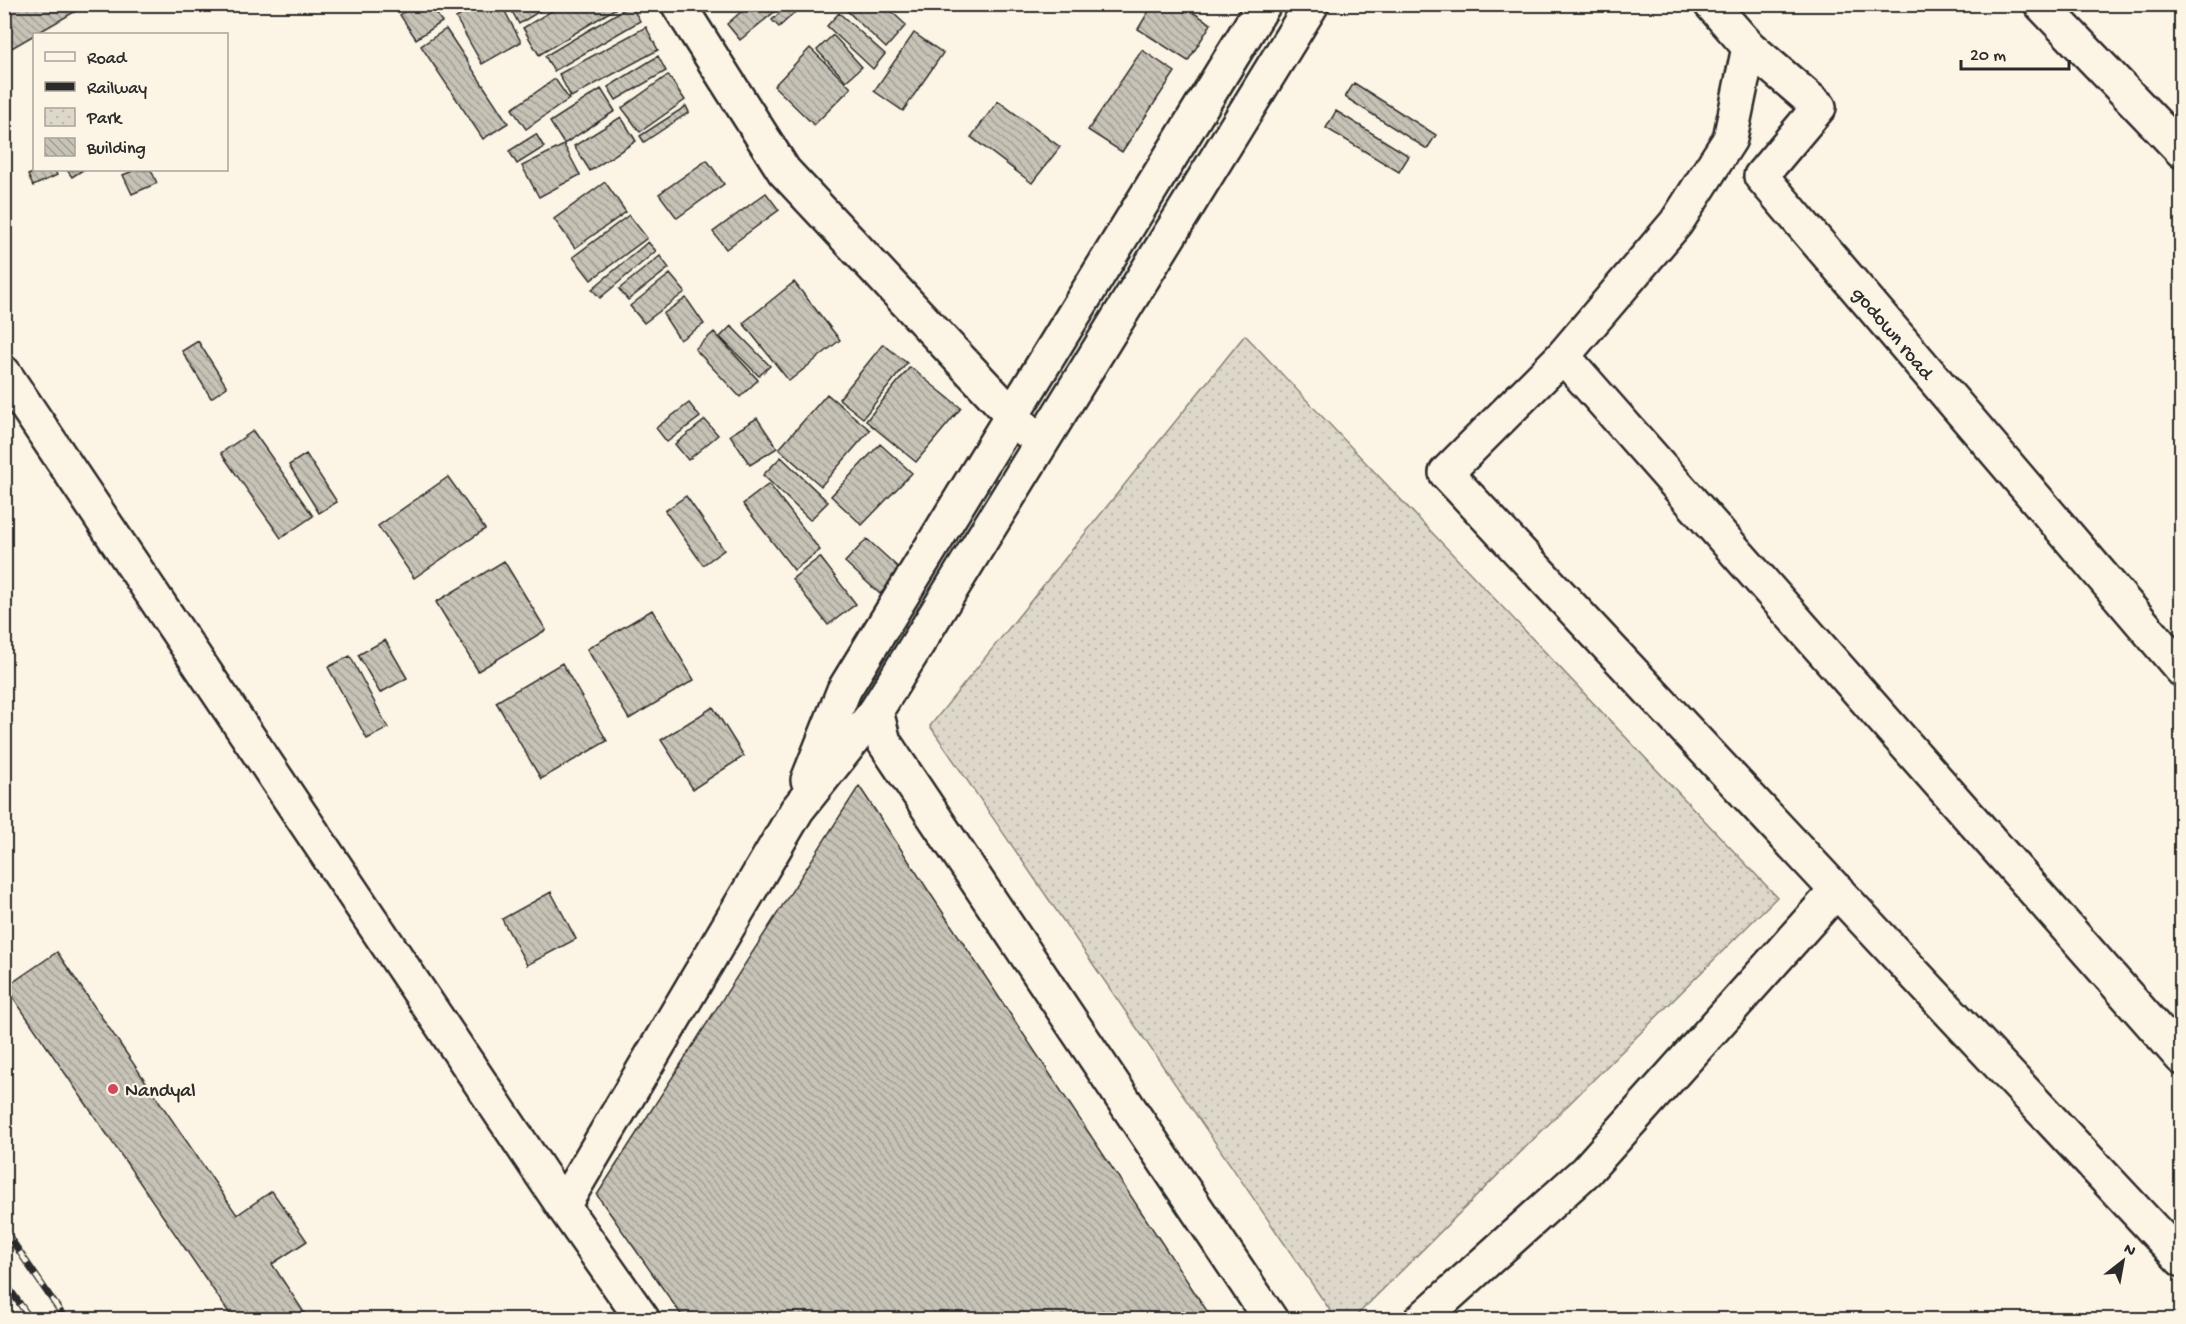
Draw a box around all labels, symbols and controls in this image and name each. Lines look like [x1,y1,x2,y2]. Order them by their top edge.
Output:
legend [33,33,228,171]
scale bar [1961,33,2069,71]
text: 20 m [1970,46,2006,67]
text: Road [87,49,128,70]
text: Railway [87,79,147,100]
text: Park [86,109,123,130]
text: Building [86,139,146,160]
street label: godown road [1846,283,1938,387]
place label: Nandyal [125,1081,196,1104]
marker: Nandyal [106,1082,120,1096]
north arrow [2093,1231,2153,1291]
text: N [2120,1240,2139,1262]

